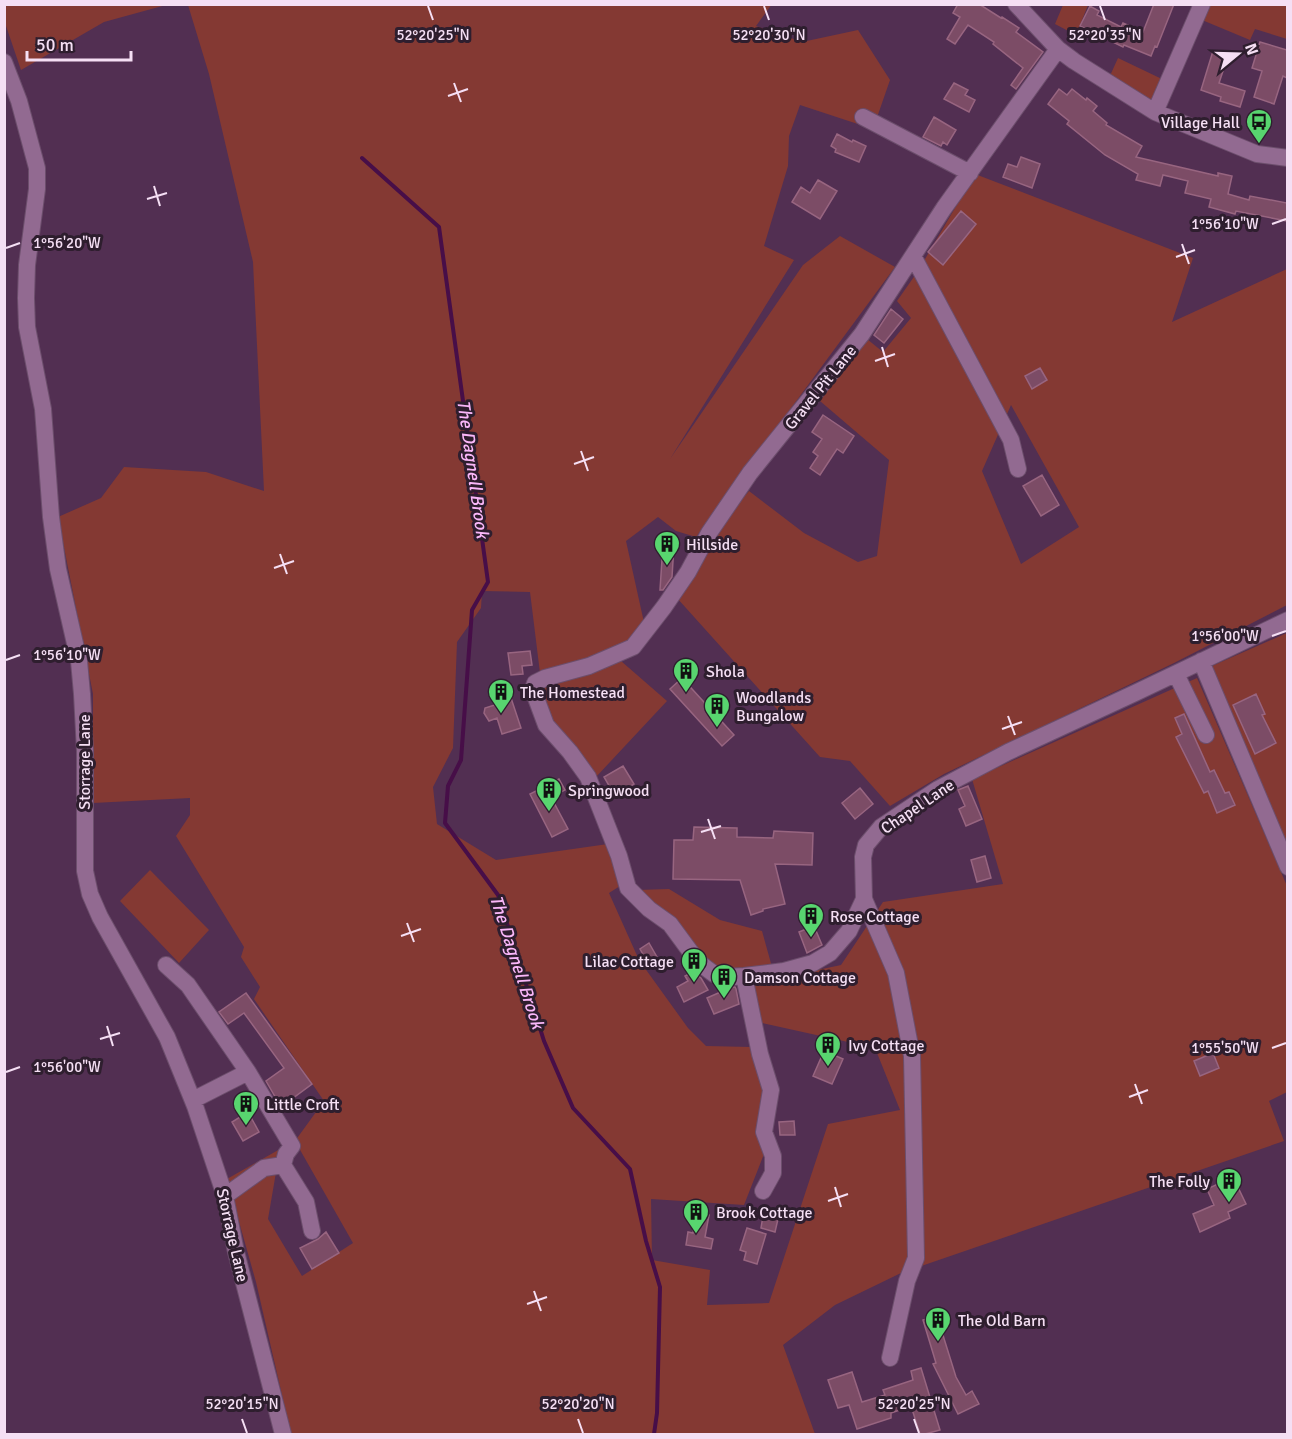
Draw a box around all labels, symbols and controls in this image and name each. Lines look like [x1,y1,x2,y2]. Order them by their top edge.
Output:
scale bar [27,24,130,62]
north arrow [1208,24,1268,84]
text: 52°20'25"N [396,26,470,44]
text: 52°20'30"N [732,26,806,44]
text: 52°20'35"N [1068,26,1142,44]
text: 50 m [36,34,74,56]
text: N [1240,41,1263,58]
bus stop icon: Village Hall [1244,107,1274,145]
place label: Village Hall [1161,113,1240,133]
text: 1°56'10"W [1191,215,1259,233]
text: 1°56'20"W [33,234,101,252]
street label: Gravel Pit Lane [781,341,861,434]
water label: The Dagnell Brook [452,398,494,542]
building icon: Hillside [652,529,682,567]
place label: Hillside [686,535,738,555]
text: 1°56'00"W [1191,627,1259,645]
text: 1°56'10"W [33,646,101,664]
building icon: Shola [671,656,701,694]
place label: Shola [706,662,745,682]
building icon: The Homestead [486,677,516,715]
place label: The Homestead [520,683,625,703]
place label: Woodlands Bungalow [736,688,811,726]
building icon: Woodlands Bungalow [702,691,732,729]
street label: Storrage Lane [75,714,95,810]
building icon: Springwood [534,775,564,813]
street label: Chapel Lane [877,775,958,839]
place label: Springwood [568,781,650,801]
water label: The Dagnell Brook [485,892,550,1034]
building icon: Rose Cottage [796,901,826,939]
place label: Rose Cottage [830,907,920,927]
building icon: Lilac Cottage [679,946,709,984]
place label: Lilac Cottage [584,952,674,972]
building icon: Damson Cottage [709,962,739,1000]
place label: Damson Cottage [744,968,856,988]
building icon: Ivy Cottage [813,1030,843,1068]
place label: Ivy Cottage [848,1036,924,1056]
text: 1°55'50"W [1191,1039,1259,1057]
text: 1°56'00"W [33,1058,101,1076]
building icon: Little Croft [231,1089,261,1127]
place label: Little Croft [266,1095,340,1115]
building icon: The Folly [1214,1166,1244,1204]
place label: The Folly [1149,1172,1211,1192]
street label: Storrage Lane [212,1187,252,1284]
building icon: Brook Cottage [681,1197,711,1235]
place label: Brook Cottage [716,1203,813,1223]
building icon: The Old Barn [923,1305,953,1343]
place label: The Old Barn [958,1311,1046,1331]
text: 52°20'15"N [205,1395,279,1413]
text: 52°20'20"N [541,1395,615,1413]
text: 52°20'25"N [877,1395,951,1413]

